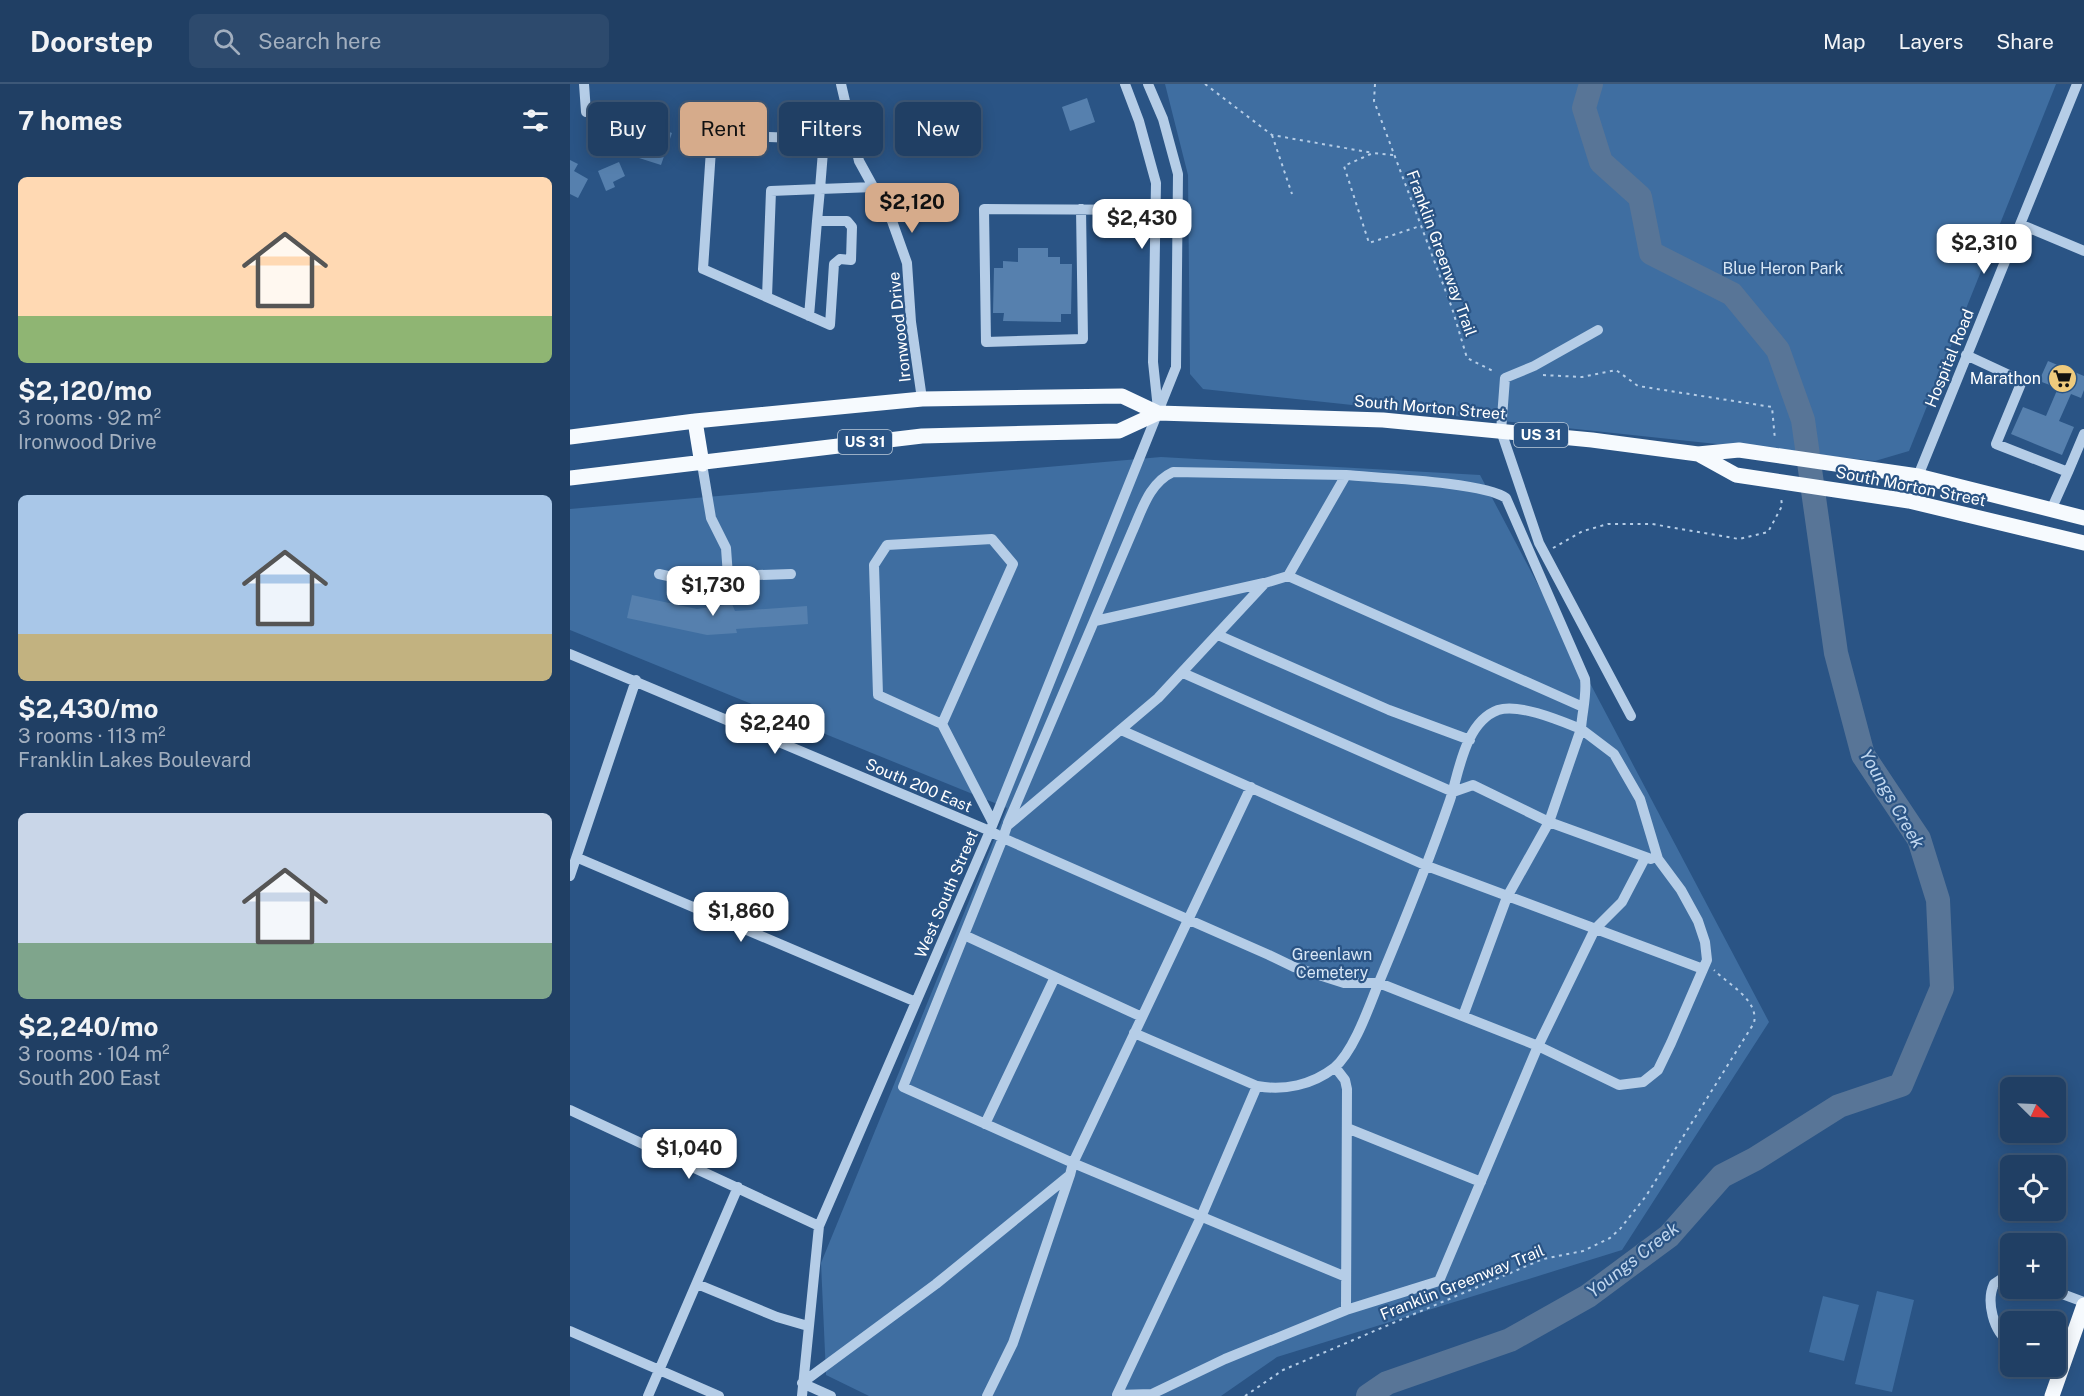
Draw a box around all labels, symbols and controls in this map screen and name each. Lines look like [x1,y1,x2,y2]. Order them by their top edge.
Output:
search box [189,14,609,68]
text: Doorstep [30,25,153,58]
icon: search [210,25,243,58]
text: Search here [258,28,381,54]
text: Map [1823,29,1866,54]
text: Layers [1899,29,1963,54]
text: Share [1996,29,2054,54]
chip: Buy [588,102,668,156]
chip: Rent [680,102,767,156]
chip: Filters [779,102,883,156]
chip: New [895,102,981,156]
icon: filters [519,104,552,137]
text: 7 homes [18,105,122,136]
street label: Franklin Greenway Trail [1403,168,1481,339]
pin: $2,120 [863,183,961,234]
text: $2,120 [879,190,945,214]
pin: $2,430 [1093,199,1191,250]
text: $2,430 [1106,206,1178,230]
icon: home [231,216,339,324]
pin: $2,310 [1935,224,2033,275]
text: $2,310 [1951,231,2017,255]
park label: Blue Heron Park [1722,259,1844,278]
street label: Ironwood Drive [884,271,915,383]
street label: Hospital Road [1921,306,1978,410]
supermarket icon: Marathon [2046,362,2078,394]
place label: Marathon [1970,369,2041,388]
text: $2,120/mo [18,375,152,406]
street label: South Morton Street [1353,391,1507,424]
text: 3 rooms · 92 m² [18,406,161,430]
road number: US 31 [1514,423,1568,447]
text: Ironwood Drive [18,430,157,454]
road number: US 31 [838,430,892,454]
street label: South Morton Street [1834,463,1988,510]
icon: home [231,534,339,642]
pin: $1,730 [664,566,762,617]
text: $1,730 [681,573,745,597]
text: $2,430/mo [18,693,159,724]
pin: $2,240 [726,704,824,755]
text: $2,240 [740,711,810,735]
text: 3 rooms · 113 m² [18,724,166,748]
water label: Youngs Creek [1856,746,1929,852]
text: Franklin Lakes Boulevard [18,748,252,772]
street label: South 200 East [863,754,975,816]
street label: West South Street [911,828,982,961]
icon: home [231,852,339,960]
pin: $1,860 [692,892,790,943]
text: $1,860 [707,899,775,923]
park label: Greenlawn Cemetery [1292,945,1372,982]
text: $2,240/mo [18,1011,158,1042]
text: 3 rooms · 104 m² [18,1042,170,1066]
text: South 200 East [18,1066,161,1090]
north arrow [2000,1077,2066,1143]
map controls [2000,1077,2066,1377]
pin: $1,040 [640,1129,738,1180]
text: $1,040 [656,1136,722,1160]
button: locate [2000,1155,2066,1221]
water label: Youngs Creek [1583,1217,1683,1302]
button: + [2000,1233,2066,1299]
street label: Franklin Greenway Trail [1377,1241,1547,1324]
button: − [2000,1311,2066,1377]

